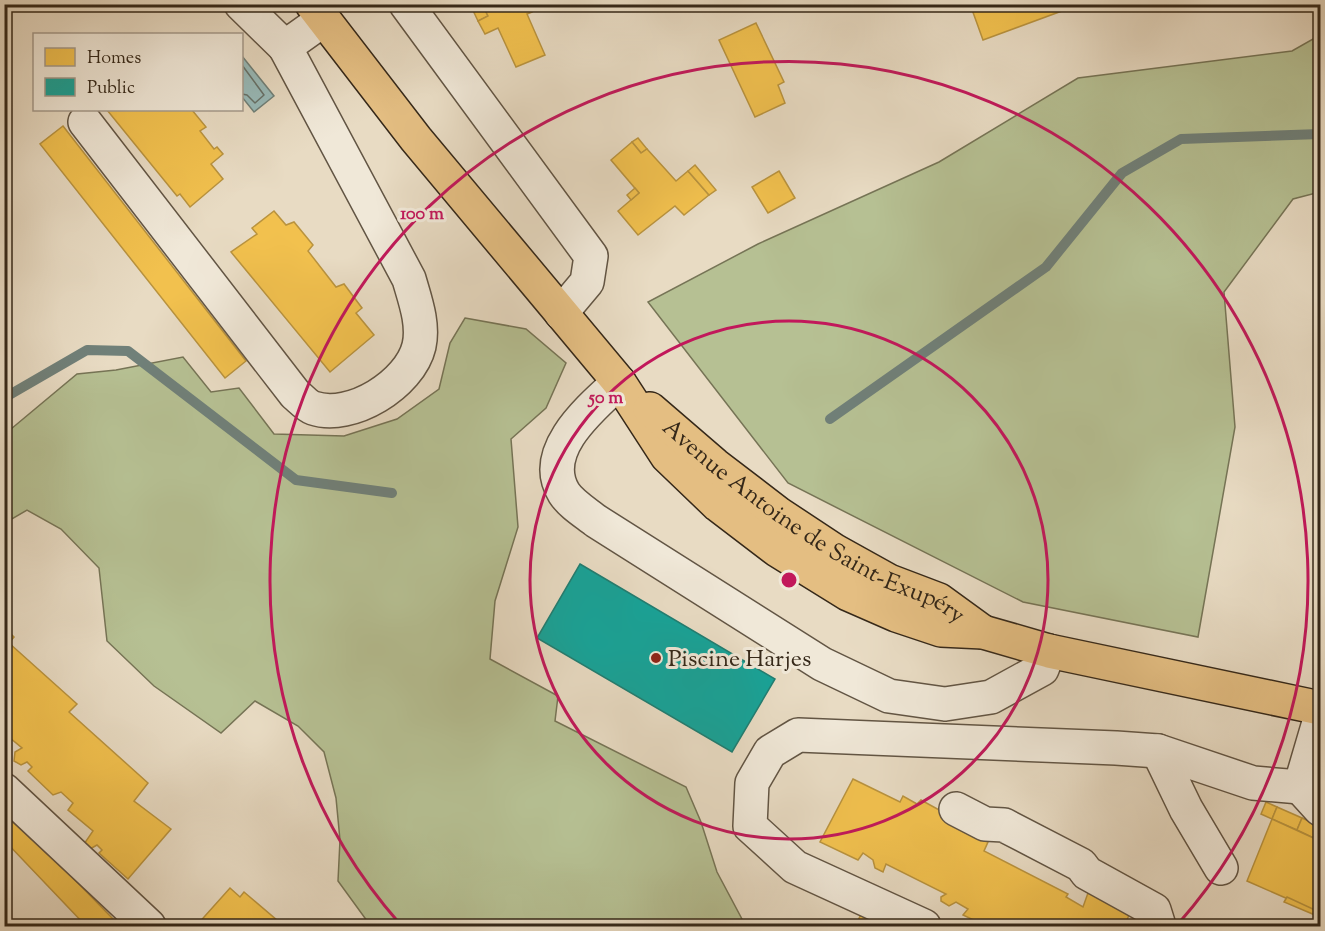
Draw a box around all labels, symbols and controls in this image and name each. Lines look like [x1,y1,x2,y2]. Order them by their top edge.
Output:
legend [33,33,243,111]
text: Homes [87,46,141,72]
text: Public [87,76,135,102]
text: 100 m [400,202,444,228]
text: 50 m [587,386,623,412]
street label: Avenue Antoine de Saint-Exupéry [654,412,972,633]
centre of rings [779,570,799,590]
place label: Piscine Harjes [668,643,811,677]
marker: Piscine Harjes [649,651,663,665]

